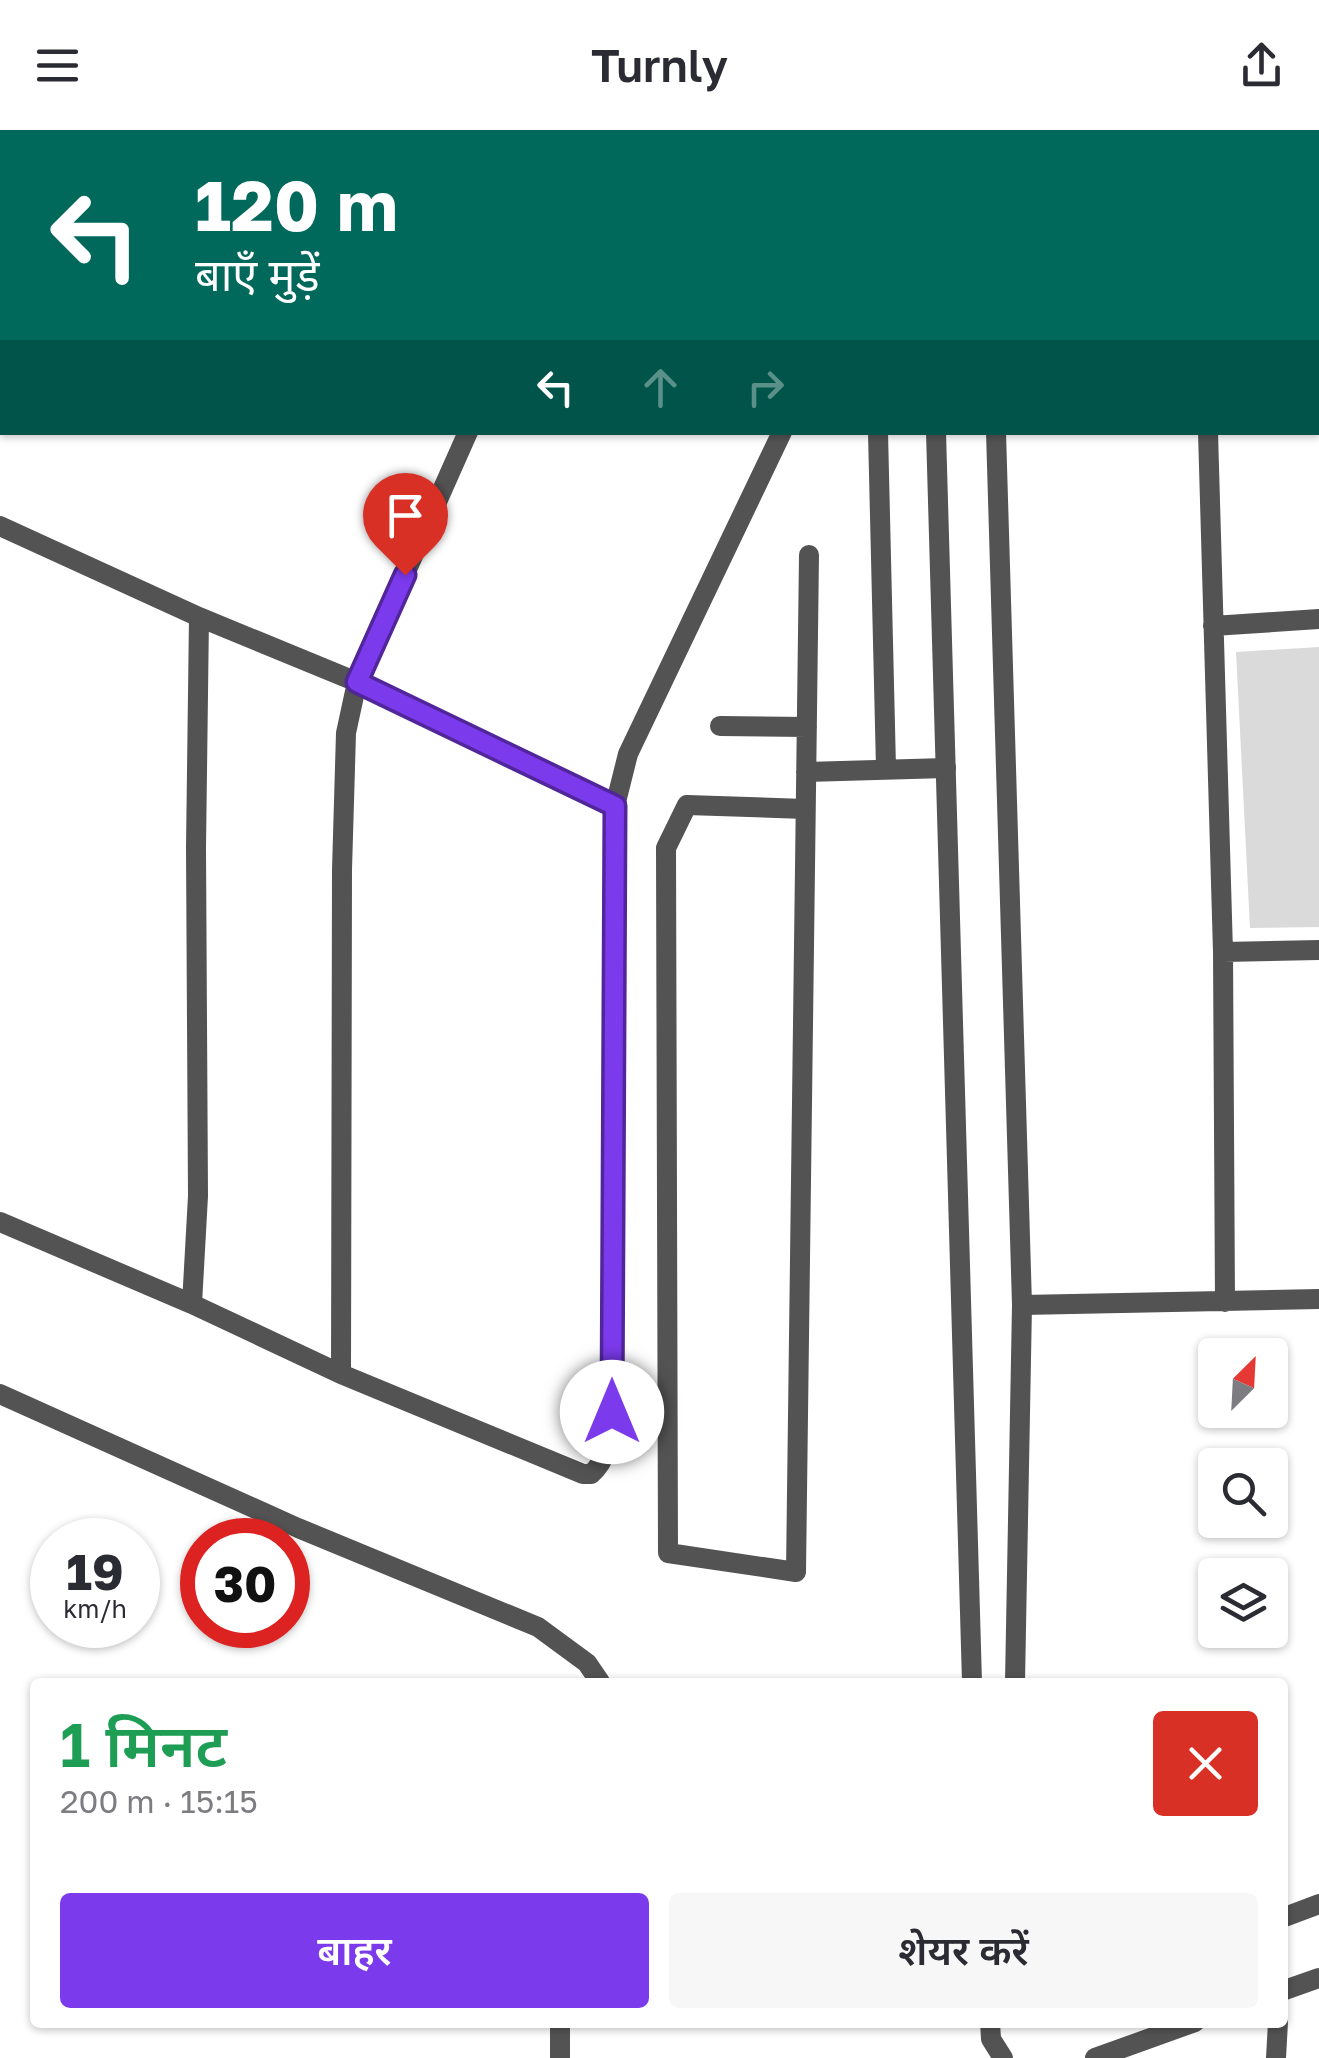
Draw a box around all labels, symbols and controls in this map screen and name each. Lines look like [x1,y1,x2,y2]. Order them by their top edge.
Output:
icon: menu [30,38,85,93]
text: Turnly [591,38,728,92]
icon: share [1234,38,1289,93]
text: 120 m [195,162,398,246]
icon: left [30,170,160,300]
text: बाएँ मुड़ें [195,247,319,301]
icon: left [528,360,583,415]
icon: ahead [633,360,688,415]
icon: right [738,360,793,415]
pin [363,473,448,576]
icon: arrive [378,488,433,543]
north arrow [1198,1338,1288,1428]
map controls [1198,1338,1288,1648]
position arrow [560,1360,664,1464]
button: search [1198,1448,1288,1538]
speed limit sign: 30 [180,1518,310,1648]
text: 19 [66,1541,124,1601]
button: layers [1198,1558,1288,1648]
text: km/h [63,1593,127,1624]
text: 1 मिनट [60,1708,227,1780]
button: close [1153,1711,1258,1816]
text: 200 m · 15:15 [60,1782,258,1820]
button: बाहर [60,1893,649,2008]
button: शेयर करें [669,1893,1258,2008]

